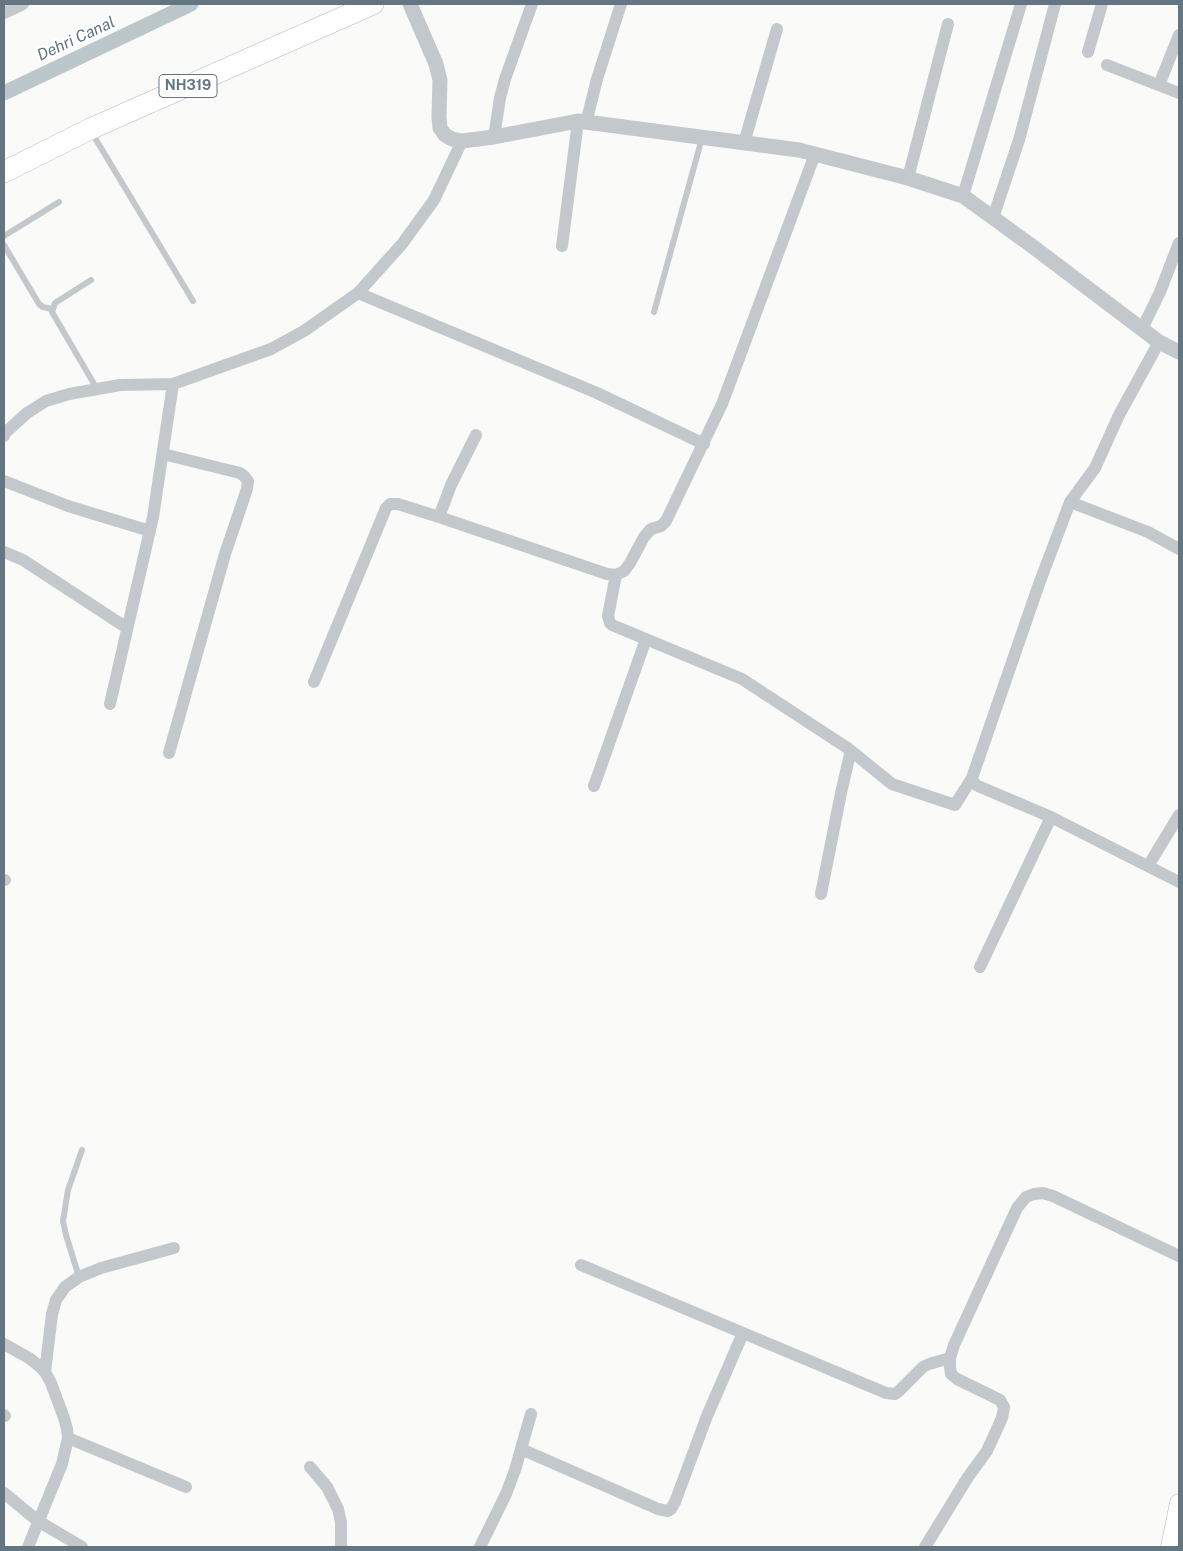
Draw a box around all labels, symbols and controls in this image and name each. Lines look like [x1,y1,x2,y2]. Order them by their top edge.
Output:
water label: Dehri Canal [34,13,118,65]
road number: NH319 [159,74,217,98]

